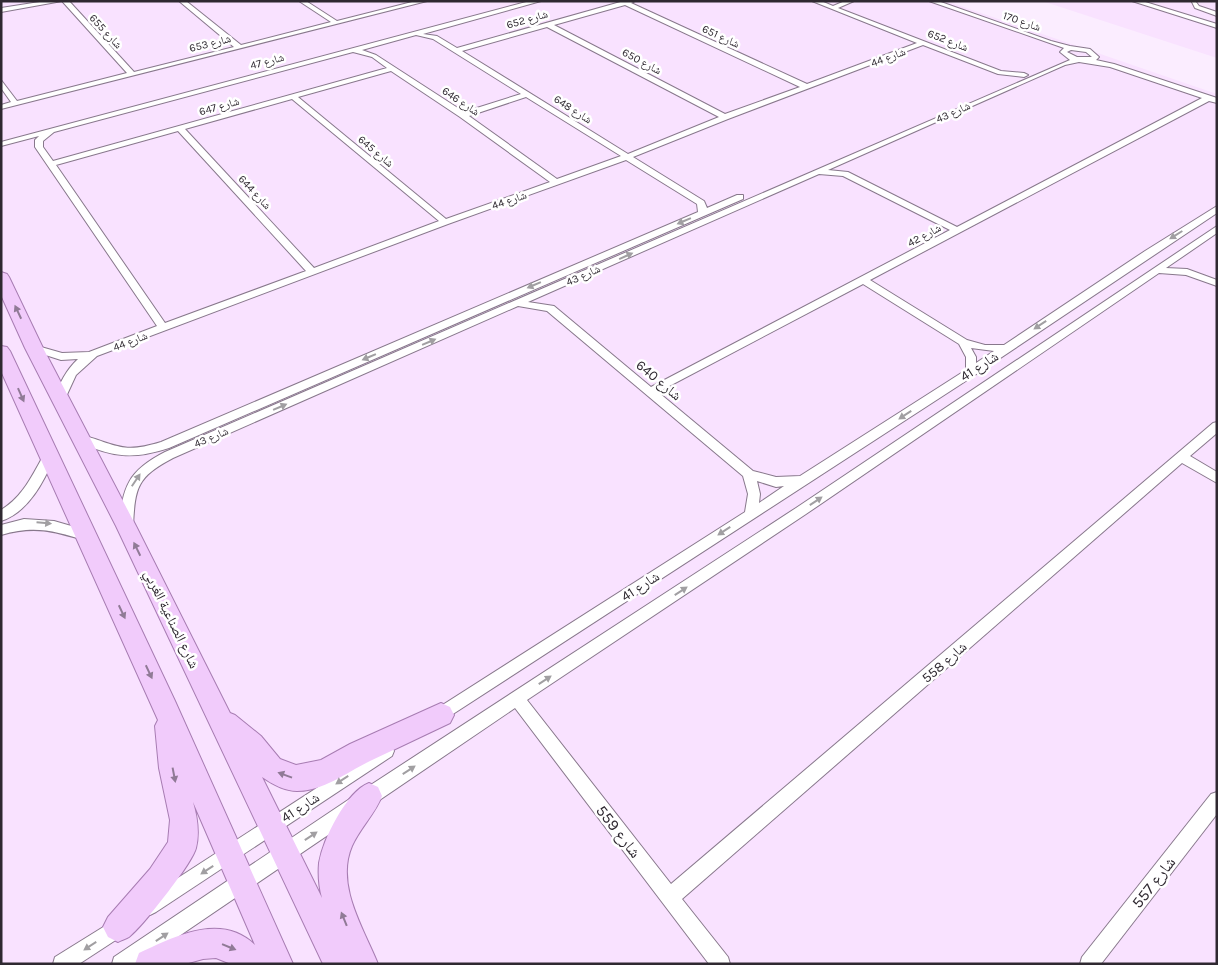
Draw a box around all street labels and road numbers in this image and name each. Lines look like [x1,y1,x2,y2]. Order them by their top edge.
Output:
street label: شارع 652 [505,7,549,32]
street label: شارع 170 [1001,9,1042,34]
street label: شارع 655 [86,11,125,51]
street label: شارع 651 [700,22,742,51]
street label: شارع 652 [926,27,970,54]
street label: شارع 653 [188,32,232,55]
street label: شارع 44 [869,45,907,70]
street label: شارع 650 [620,46,664,77]
street label: شارع 47 [249,51,286,72]
street label: شارع 646 [440,84,482,119]
street label: شارع 648 [551,92,594,127]
street label: شارع 647 [198,95,241,118]
street label: شارع 43 [934,99,972,126]
street label: شارع 645 [355,133,396,170]
street label: شارع 644 [236,173,274,212]
street label: شارع 44 [490,188,528,212]
street label: شارع 42 [905,221,943,250]
street label: شارع 43 [564,262,602,289]
street label: شارع 44 [111,329,149,354]
street label: شارع 41 [957,348,1002,386]
street label: شارع 640 [632,356,685,405]
street label: شارع 43 [192,424,230,451]
street label: شارع الصناعية الغربي [138,567,203,672]
street label: شارع 41 [618,568,663,606]
street label: شارع 558 [918,638,971,687]
street label: شارع 41 [278,789,323,827]
street label: شارع 559 [591,801,645,862]
street label: شارع 557 [1128,853,1180,912]

